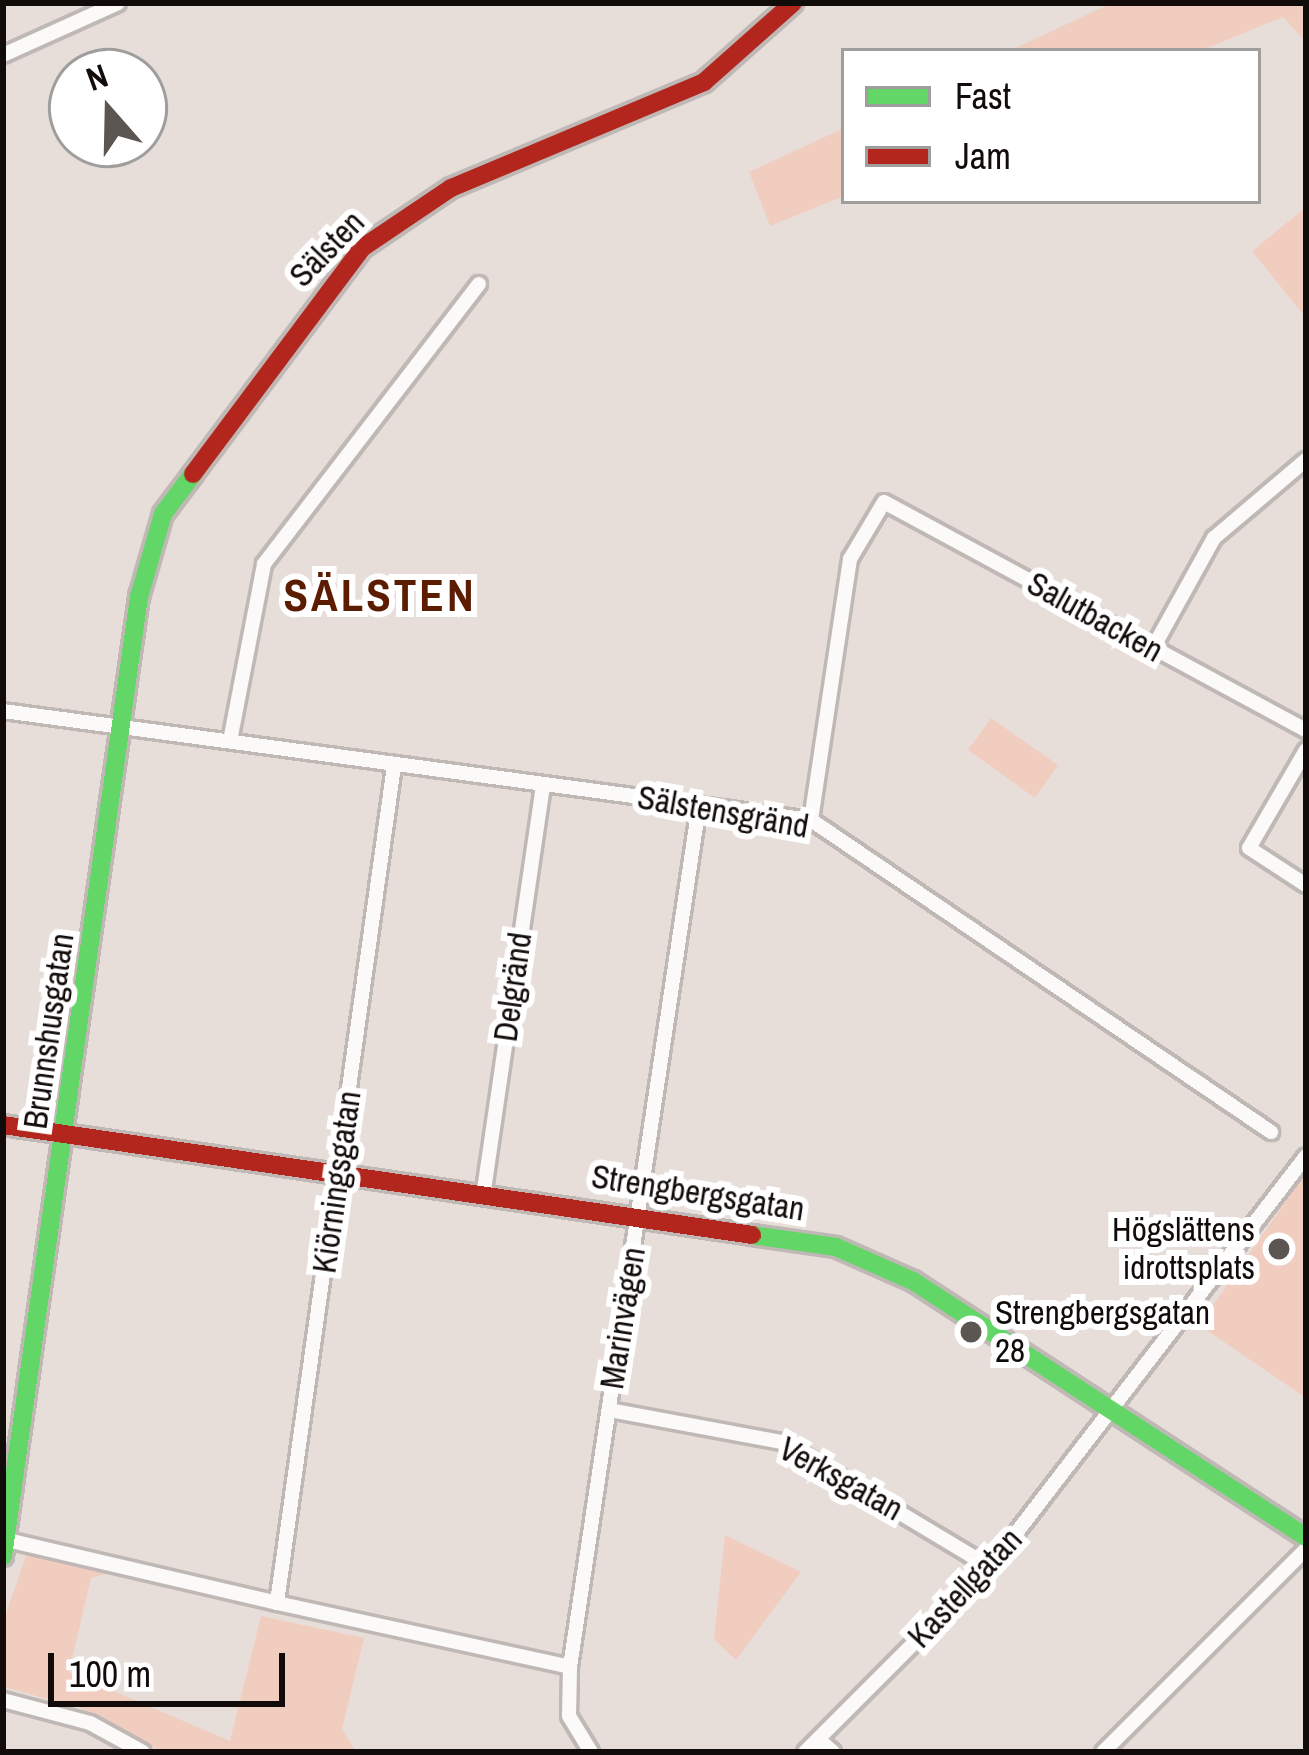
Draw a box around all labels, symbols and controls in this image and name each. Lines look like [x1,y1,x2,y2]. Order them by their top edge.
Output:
north arrow [48,48,168,168]
legend [841,48,1261,204]
text: N [80,53,113,101]
text: Fast [955,72,1011,120]
text: Jam [955,132,1011,180]
street label: Sälsten [281,203,373,295]
street label: Salutbacken [1020,564,1170,670]
district label: SÄLSTEN [283,568,477,622]
street label: Sälstensgränd [634,777,812,847]
street label: Delgränd [486,930,540,1044]
street label: Brunnshusgatan [16,931,82,1131]
street label: Kiörningsgatan [305,1088,369,1276]
street label: Strengbergsgatan [589,1157,807,1229]
place label: Högslättens idrottsplats [1112,1210,1255,1288]
marker: Högslättens idrottsplats [1266,1236,1292,1262]
street label: Marinvägen [592,1244,654,1392]
place label: Strengbergsgatan 28 [995,1293,1210,1371]
marker: Strengbergsgatan 28 [958,1319,984,1345]
street label: Verksgatan [772,1429,910,1529]
street label: Kastellgatan [900,1520,1030,1656]
scale bar [54,1629,291,1703]
text: 100 m [69,1650,151,1698]

